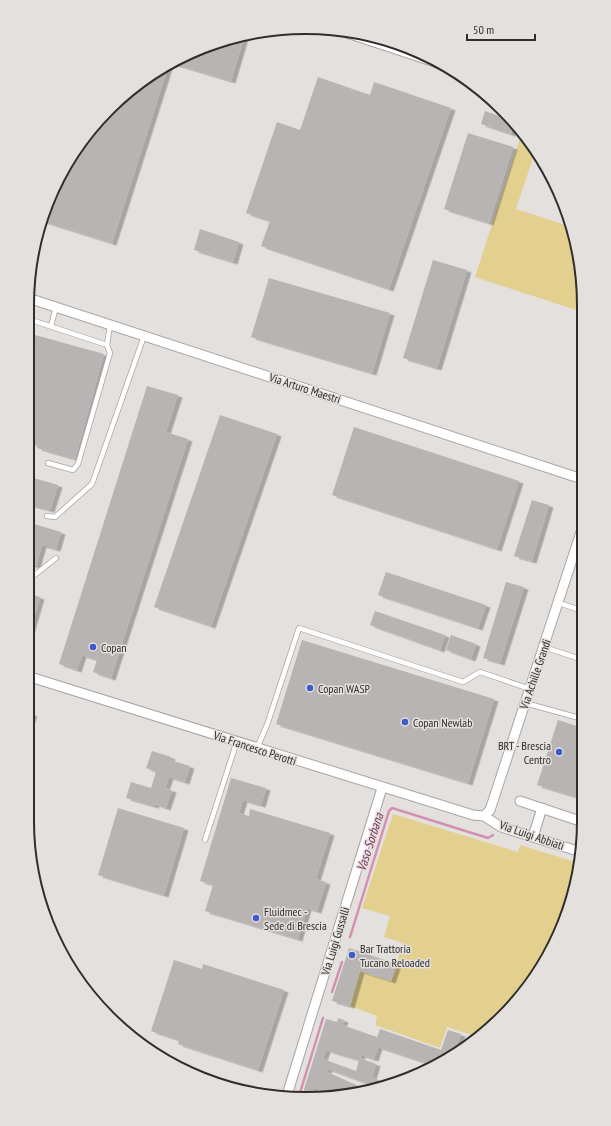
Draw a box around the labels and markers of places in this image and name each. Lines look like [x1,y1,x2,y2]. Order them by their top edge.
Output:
place label: Copan [101,640,127,655]
marker: Copan [88,642,98,652]
place label: Copan WASP [318,681,371,696]
marker: Copan WASP [305,683,315,693]
place label: Copan Newlab [413,715,472,730]
marker: Copan Newlab [400,717,410,727]
place label: BRT - Brescia Centro [498,738,551,767]
marker: BRT - Brescia Centro [554,747,564,757]
place label: Fluidmec - Sede di Brescia [264,904,327,933]
marker: Fluidmec - Sede di Brescia [251,913,261,923]
place label: Bar Trattoria Tucano Reloaded [360,941,430,970]
marker: Bar Trattoria Tucano Reloaded [347,950,357,960]

